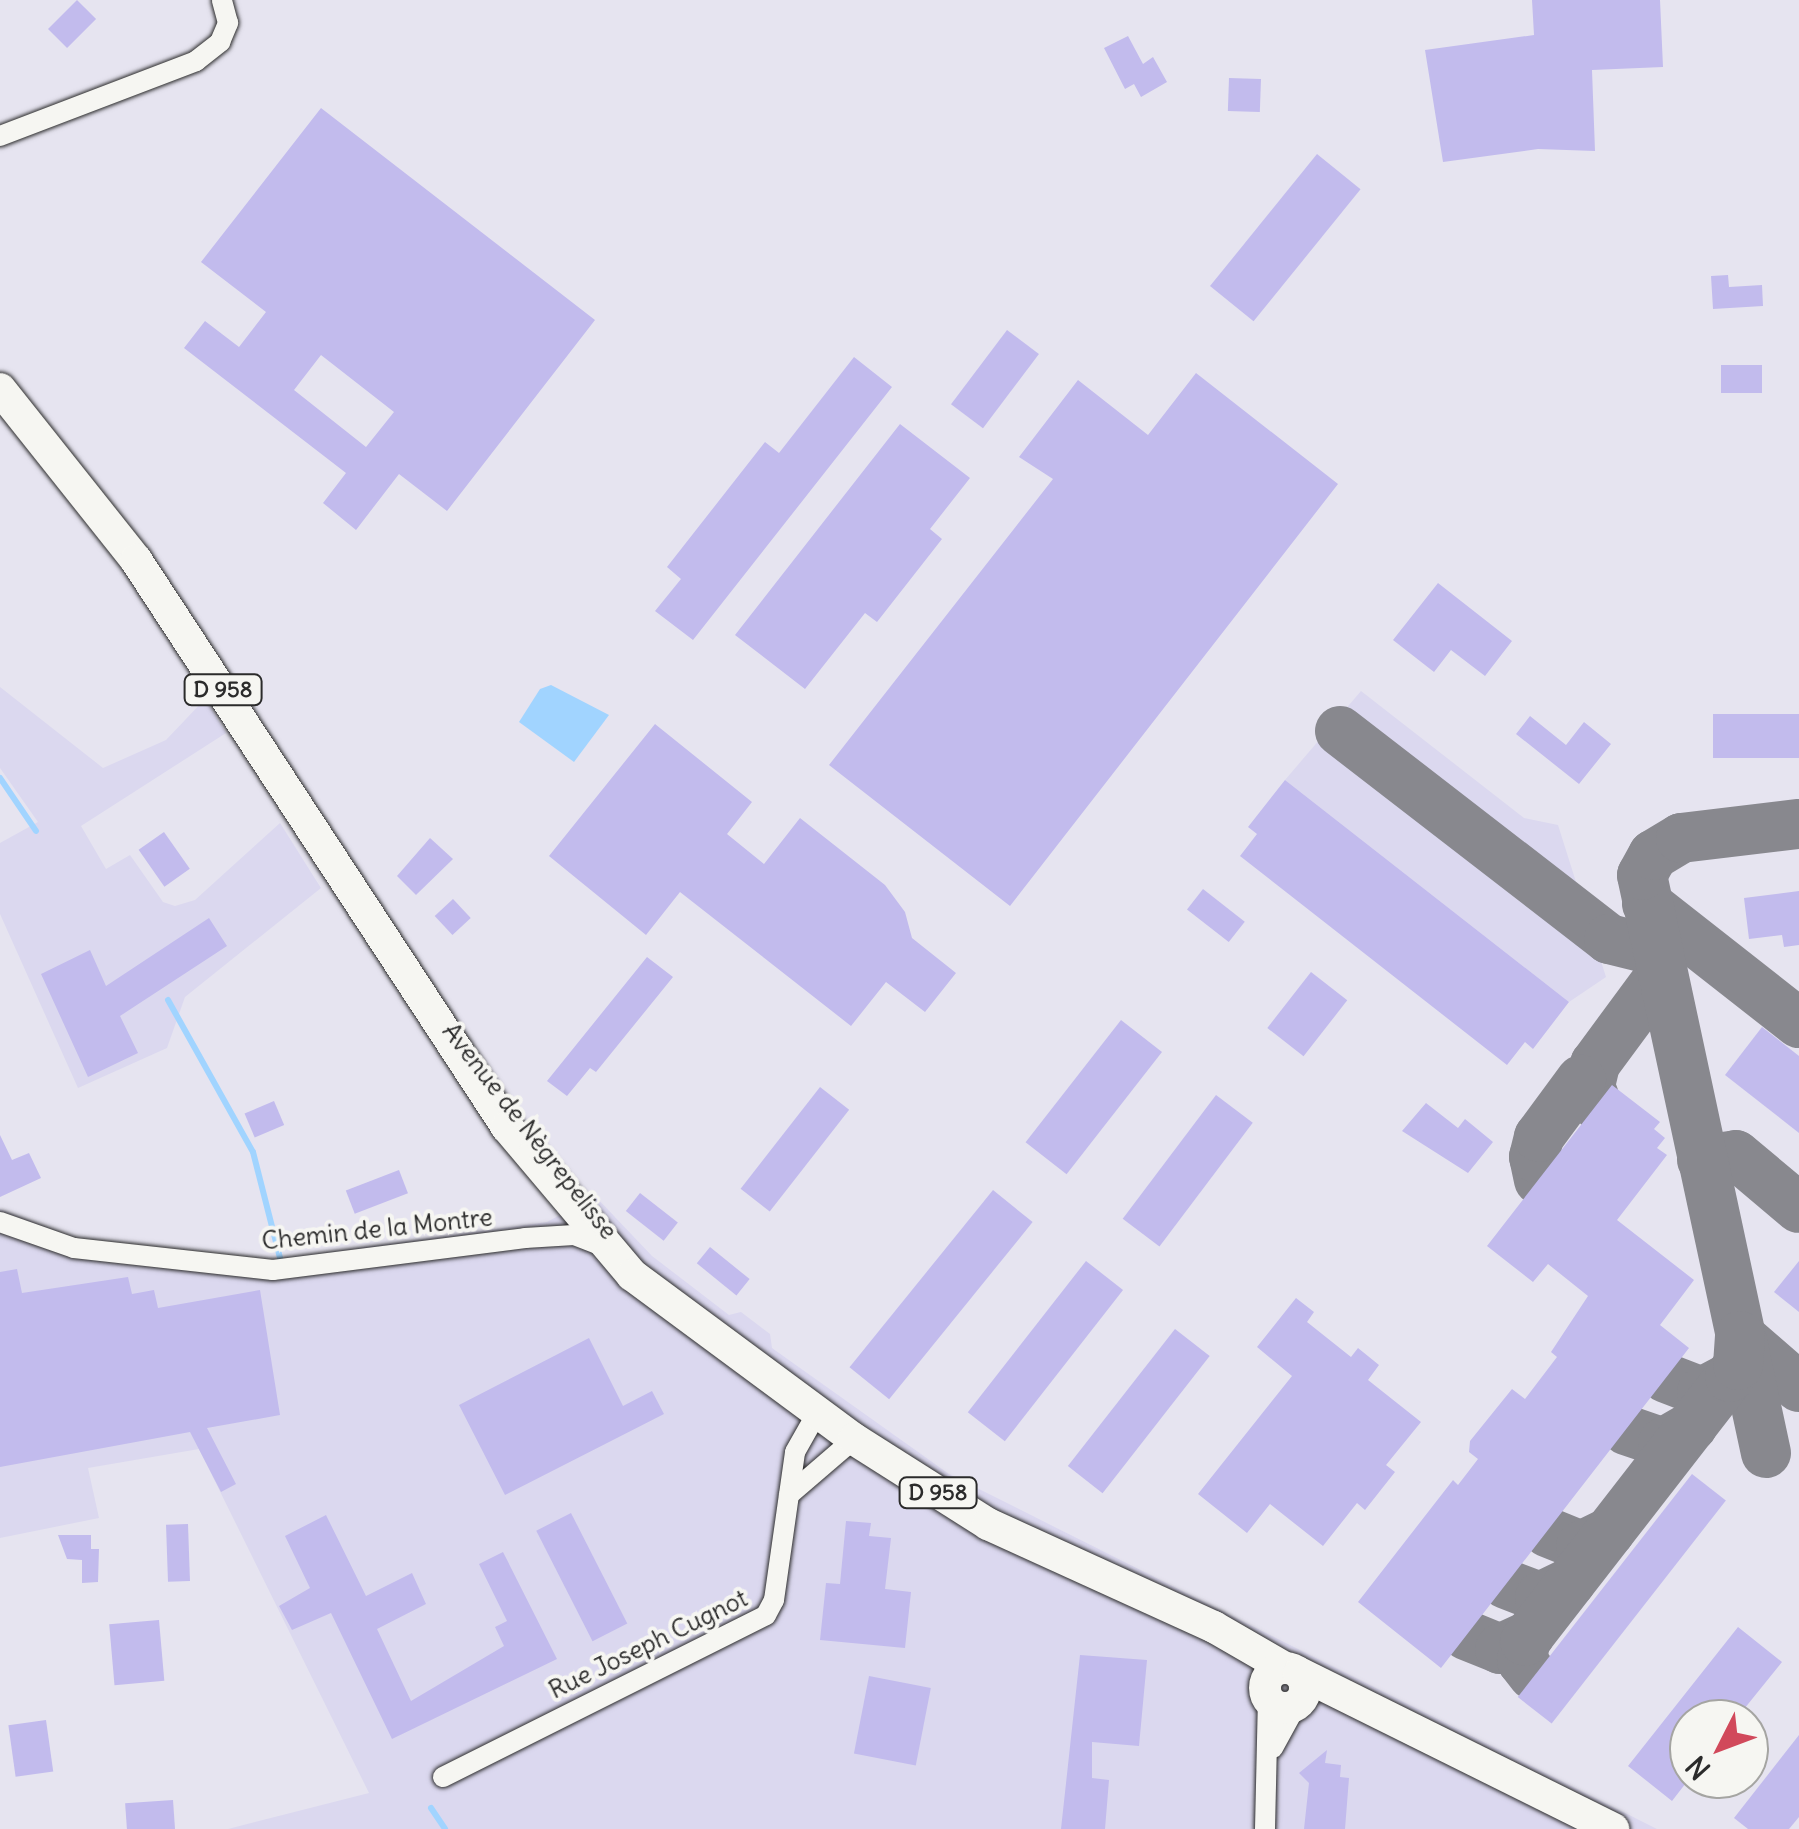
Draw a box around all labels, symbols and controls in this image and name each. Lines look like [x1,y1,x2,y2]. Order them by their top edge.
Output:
road number: D 958 [183,673,263,707]
street label: Avenue de Nègrepelisse [436,1017,624,1245]
street label: Chemin de la Montre [260,1202,494,1256]
road number: D 958 [898,1476,978,1510]
street label: Rue Joseph Cugnot [544,1583,752,1705]
north arrow [1669,1699,1769,1799]
text: N [1678,1749,1718,1787]

